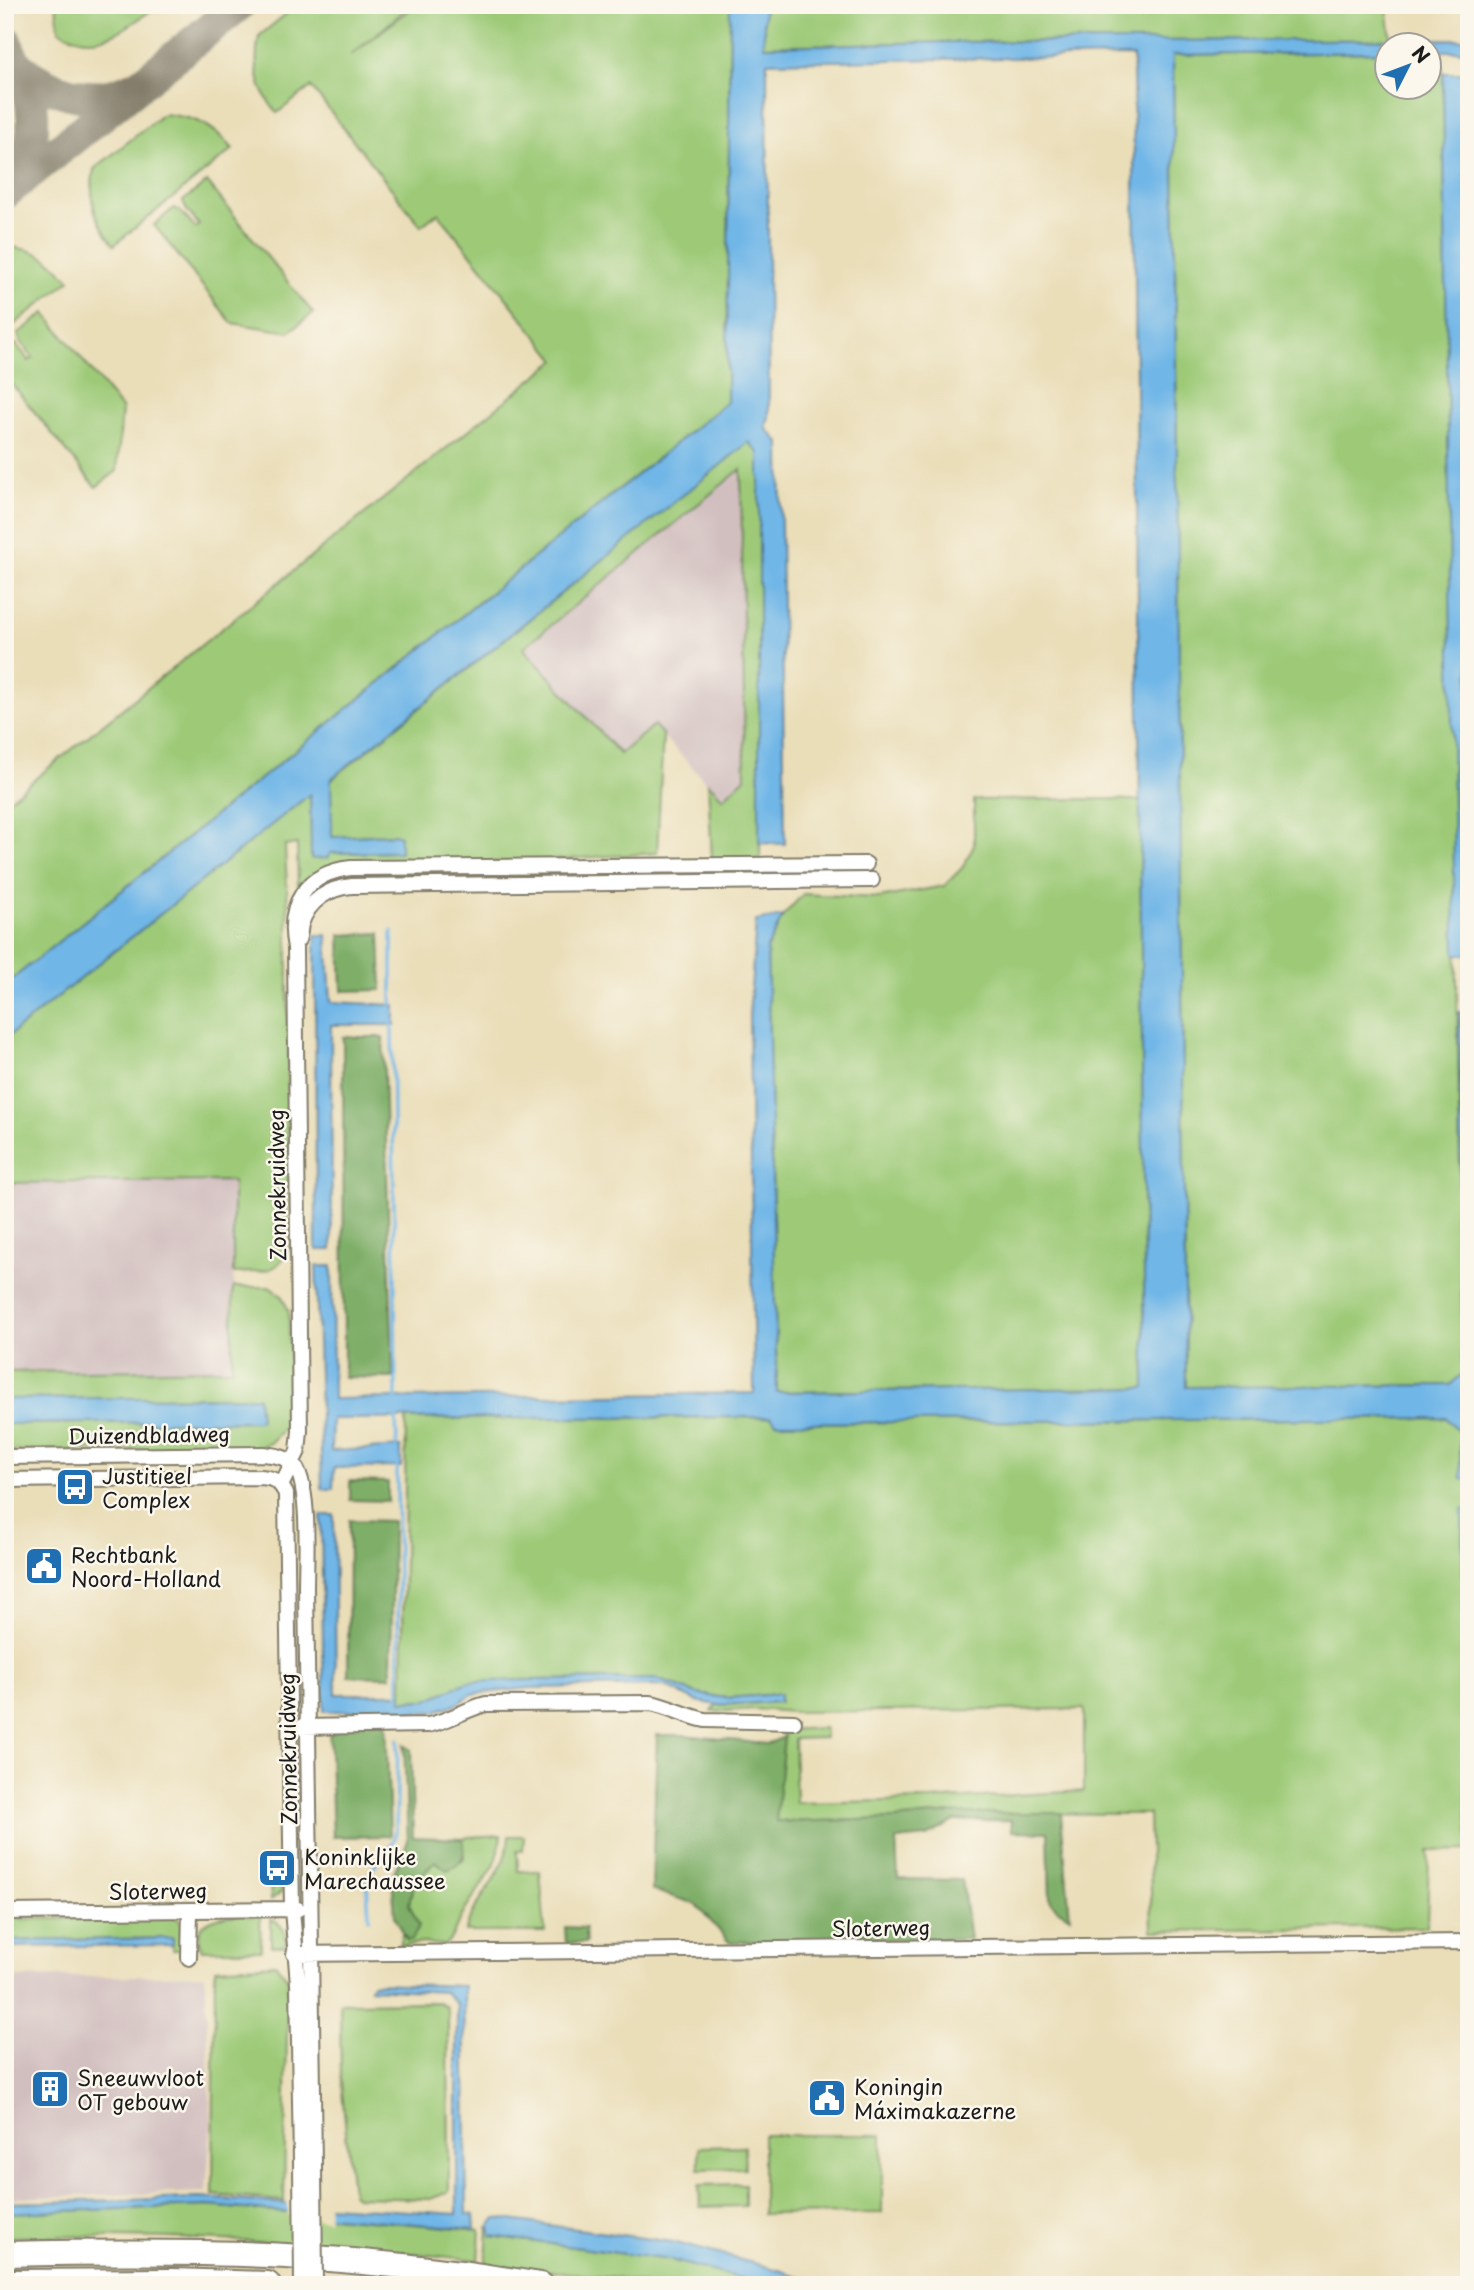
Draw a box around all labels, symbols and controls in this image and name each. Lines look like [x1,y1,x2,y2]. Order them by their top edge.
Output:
north arrow [1372,32,1442,102]
text: N [1406,39,1437,69]
street label: Zonnekruidweg [259,1109,293,1261]
street label: Duizendbladweg [67,1417,231,1451]
place label: Justitieel Complex [102,1459,192,1515]
bus stop icon: Justitieel Complex [54,1466,96,1508]
place label: Rechtbank Noord-Holland [71,1538,221,1594]
public building icon: Rechtbank Noord-Holland [23,1545,65,1587]
street label: Zonnekruidweg [270,1673,304,1825]
place label: Koninklijke Marechaussee [304,1840,446,1896]
bus stop icon: Koninklijke Marechaussee [256,1847,298,1889]
street label: Sloterweg [108,1873,208,1907]
street label: Sloterweg [831,1910,931,1944]
place label: Sneeuwvloot OT gebouw [77,2061,204,2117]
building icon: Sneeuwvloot OT gebouw [29,2068,71,2110]
place label: Koningin Máximakazerne [854,2070,1016,2126]
public building icon: Koningin Máximakazerne [806,2077,848,2119]

